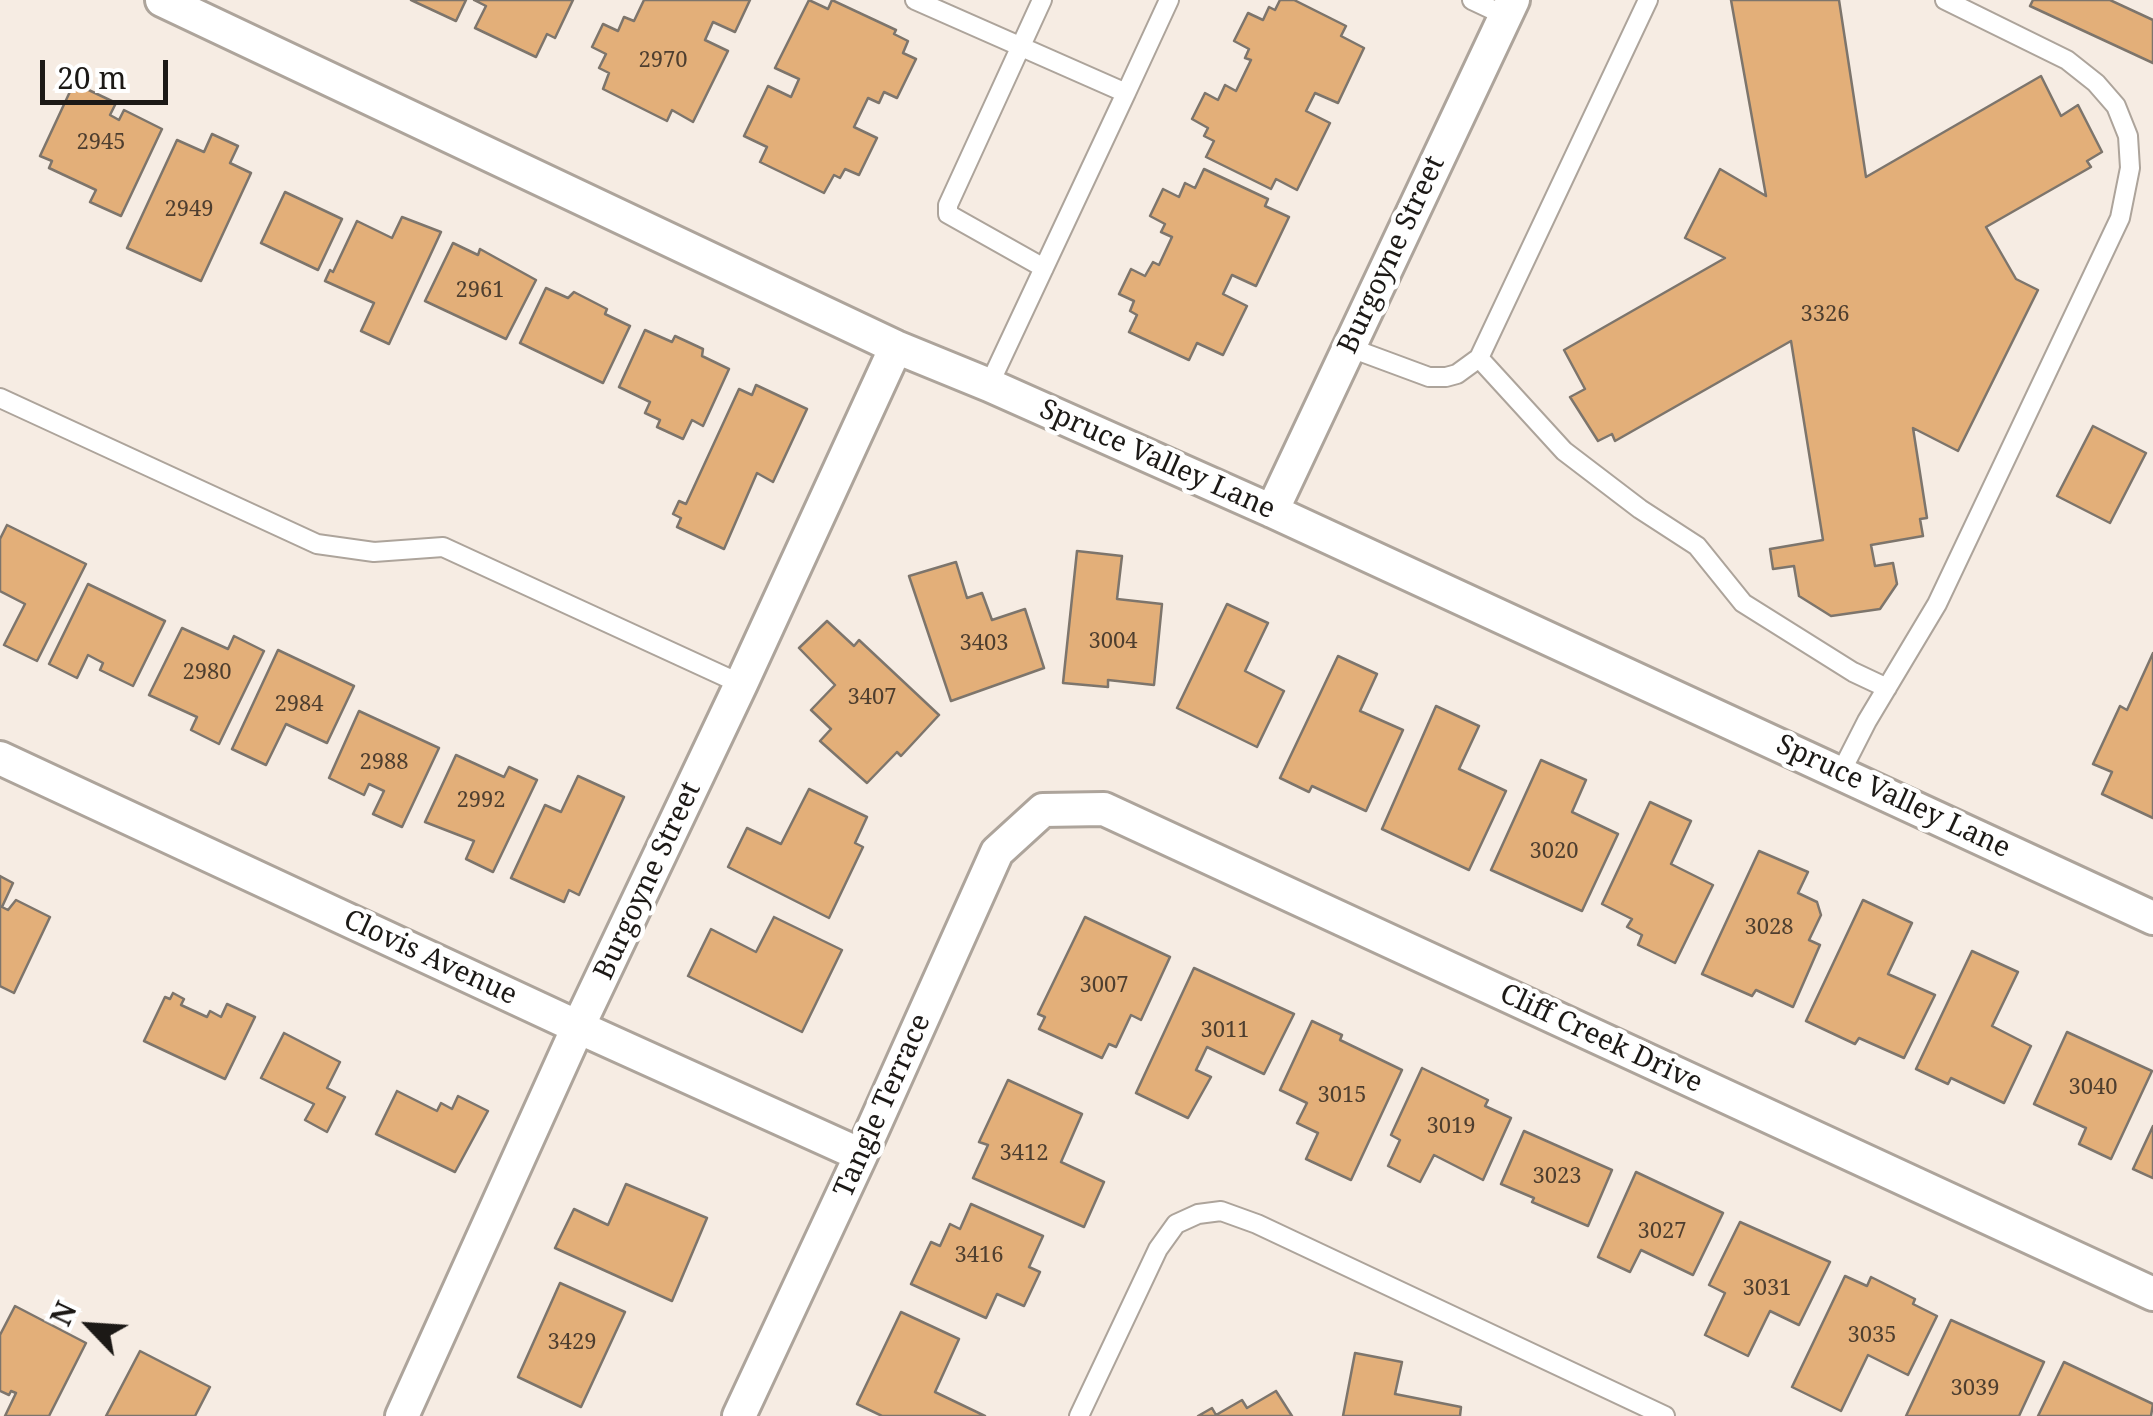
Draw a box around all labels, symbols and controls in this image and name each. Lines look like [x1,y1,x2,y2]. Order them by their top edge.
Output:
scale bar [45,40,172,102]
house number: 2970 [638,48,688,74]
text: 20 m [57,57,127,98]
house number: 2945 [76,130,126,156]
street label: Burgoyne Street [1332,151,1452,359]
house number: 2949 [164,197,214,223]
house number: 2961 [455,278,505,304]
house number: 3326 [1800,302,1850,328]
street label: Spruce Valley Lane [1034,393,1280,527]
house number: 3004 [1088,629,1138,655]
house number: 3403 [959,631,1009,657]
house number: 2980 [182,660,232,686]
house number: 3407 [847,685,897,711]
house number: 2984 [274,692,324,718]
street label: Spruce Valley Lane [1771,728,2015,866]
house number: 2988 [359,750,409,776]
street label: Burgoyne Street [588,777,708,985]
house number: 2992 [456,788,506,814]
house number: 3020 [1529,839,1579,865]
street label: Clovis Avenue [338,903,522,1013]
house number: 3028 [1744,915,1794,941]
house number: 3007 [1079,973,1129,999]
street label: Cliff Creek Drive [1494,977,1708,1101]
street label: Tangle Terrace [828,1009,938,1203]
house number: 3011 [1200,1018,1250,1044]
house number: 3040 [2068,1075,2118,1101]
house number: 3015 [1317,1083,1367,1109]
house number: 3019 [1426,1114,1476,1140]
house number: 3412 [999,1141,1049,1167]
house number: 3023 [1532,1164,1582,1190]
house number: 3027 [1637,1219,1687,1245]
house number: 3416 [954,1243,1004,1269]
north arrow [40,1276,140,1376]
house number: 3031 [1742,1276,1792,1302]
text: N [41,1295,85,1331]
house number: 3035 [1847,1323,1897,1349]
house number: 3429 [547,1330,597,1356]
house number: 3039 [1950,1376,2000,1402]

